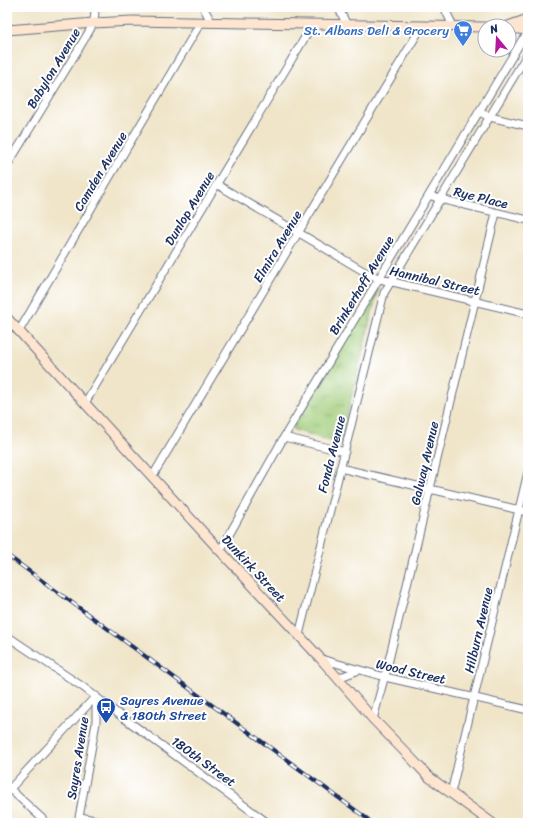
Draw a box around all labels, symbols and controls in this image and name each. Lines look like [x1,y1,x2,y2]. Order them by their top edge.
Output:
north arrow [477,18,517,58]
place label: St. Albans Deli & Grocery [304,19,449,42]
supermarket icon: St. Albans Deli & Grocery [452,19,474,47]
text: N [487,19,501,39]
street label: Babylon Avenue [20,23,87,113]
street label: Camden Avenue [67,126,134,216]
street label: Dunlop Avenue [158,166,221,250]
street label: Rye Place [451,180,511,215]
street label: Elmira Avenue [247,205,308,287]
street label: Brinkerhoff Avenue [323,231,400,339]
street label: Hannibal Street [387,259,483,302]
street label: Fonda Avenue [311,413,352,495]
street label: Galway Avenue [404,419,445,507]
street label: Dunkirk Street [216,529,292,608]
street label: Hilburn Avenue [457,585,500,675]
street label: Wood Street [374,652,448,691]
place label: Sayres Avenue & 180th Street [120,689,207,727]
bus stop icon: Sayres Avenue & 180th Street [95,696,117,724]
street label: Sayres Avenue [60,715,95,801]
street label: 180th Street [166,730,241,793]

